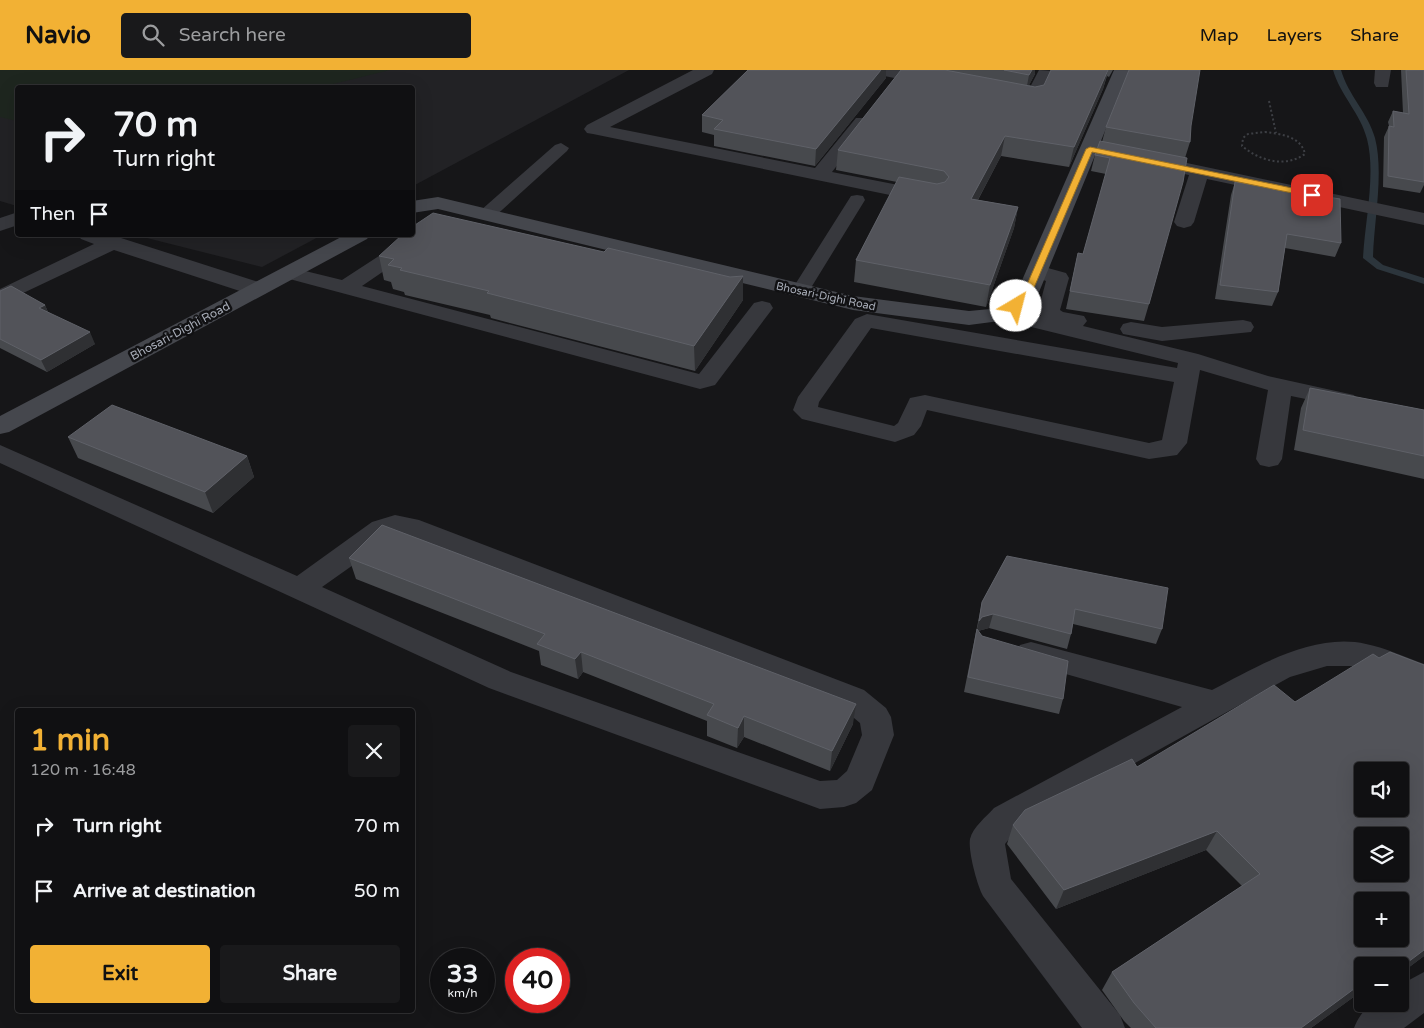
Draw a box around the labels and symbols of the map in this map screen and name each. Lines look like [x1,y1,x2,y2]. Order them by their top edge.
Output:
pin [1291,174,1333,216]
position arrow [989,279,1041,331]
street label: Bhosari-Dighi Road [775,280,877,313]
street label: Bhosari-Dighi Road [128,299,232,363]
speed limit sign: 40 [505,948,570,1013]

